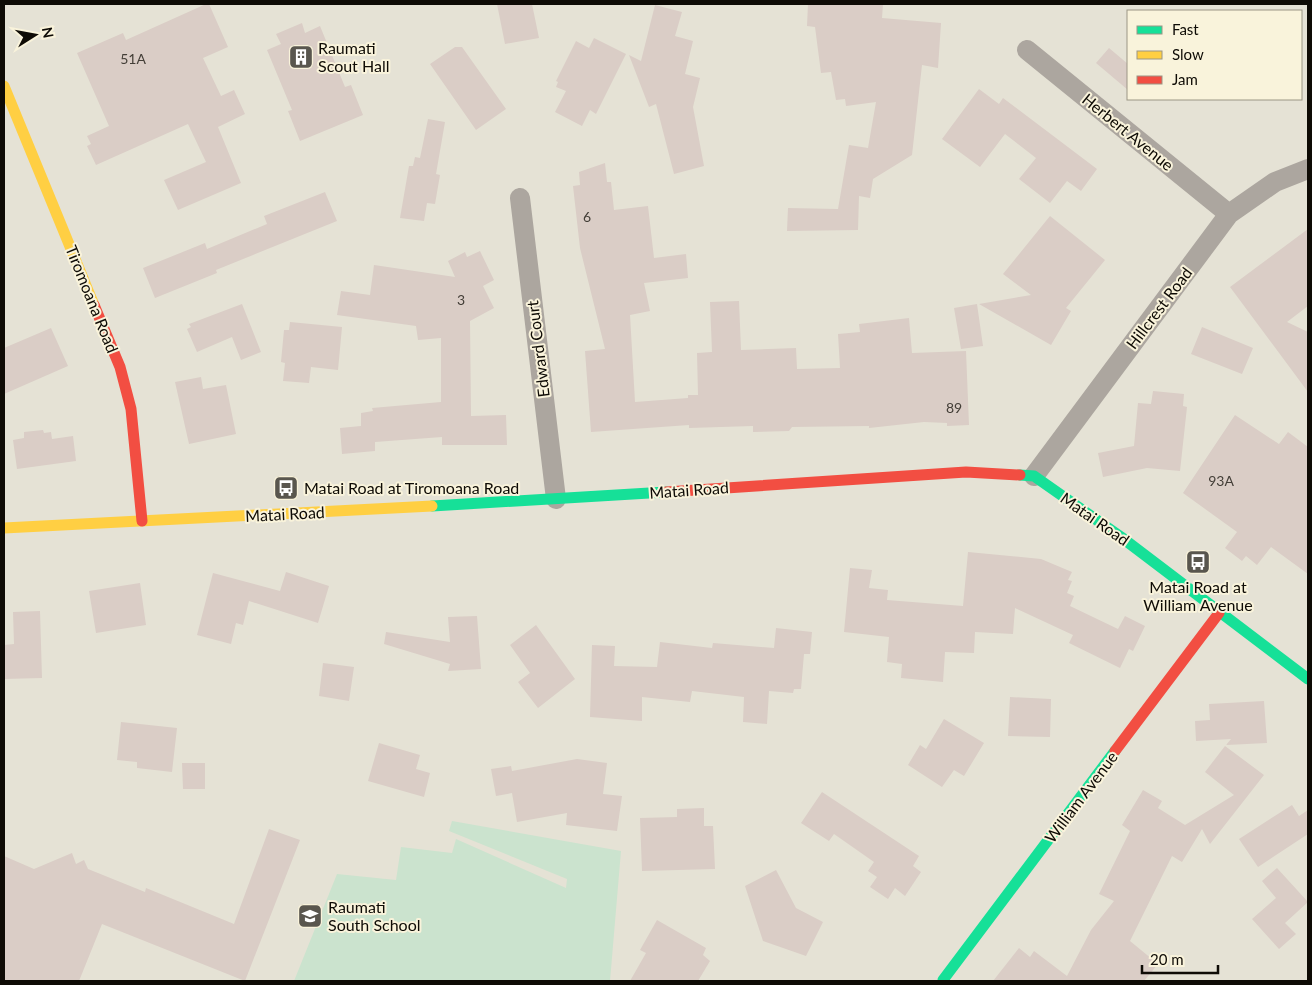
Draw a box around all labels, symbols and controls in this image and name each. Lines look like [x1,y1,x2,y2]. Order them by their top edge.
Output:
north arrow [10,10,60,60]
legend [1127,10,1302,100]
text: Fast [1172,20,1199,38]
text: N [39,26,58,39]
place label: Raumati Scout Hall [318,38,389,75]
building icon: Raumati Scout Hall [288,44,314,70]
text: Slow [1172,45,1204,63]
house number: 51A [120,50,146,67]
text: Jam [1172,70,1198,88]
street label: Herbert Avenue [1079,89,1178,174]
house number: 6 [583,208,591,225]
street label: Tiromoana Road [62,242,123,355]
street label: Hillcrest Road [1122,263,1195,352]
house number: 3 [457,291,465,308]
street label: Edward Court [522,300,553,398]
house number: 89 [946,399,962,416]
house number: 93A [1208,472,1234,489]
bus stop icon: Matai Road at Tiromoana Road [273,475,299,501]
street label: Matai Road [649,477,729,502]
place label: Matai Road at Tiromoana Road [304,478,519,497]
street label: Matai Road [1057,488,1133,549]
street label: Matai Road [245,502,325,525]
bus stop icon: Matai Road at William Avenue [1185,549,1211,575]
place label: Matai Road at William Avenue [1143,577,1253,614]
street label: William Avenue [1040,747,1121,846]
place label: Raumati South School [328,897,421,934]
school or university icon: Raumati South School [297,903,323,929]
scale bar [1142,942,1218,974]
text: 20 m [1150,950,1184,968]

